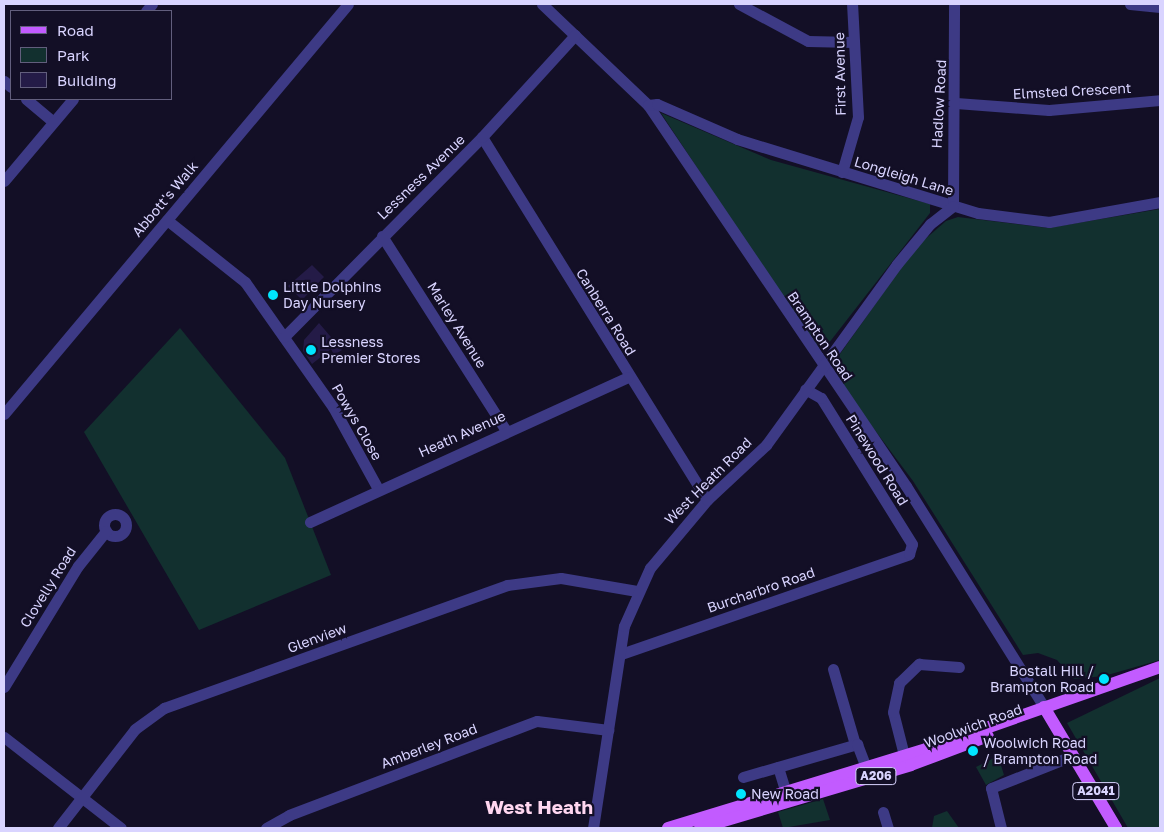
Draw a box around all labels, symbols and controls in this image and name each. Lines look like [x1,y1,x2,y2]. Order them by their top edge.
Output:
legend [10,10,172,100]
text: Road [57,21,94,39]
street label: First Avenue [831,32,849,116]
text: Park [57,46,89,64]
street label: Hadlow Road [928,59,950,149]
text: Building [57,71,117,89]
street label: Elmsted Crescent [1012,80,1132,102]
street label: Lessness Avenue [374,131,468,223]
street label: Longleigh Lane [852,153,956,199]
street label: Abbott's Walk [129,158,201,240]
street label: Canberra Road [573,265,639,359]
place label: Little Dolphins Day Nursery [283,279,381,312]
street label: Marley Avenue [424,279,490,371]
street label: Brampton Road [784,288,856,384]
marker: Little Dolphins Day Nursery [267,289,279,301]
place label: Lessness Premier Stores [321,334,420,367]
marker: Lessness Premier Stores [305,344,317,356]
street label: Powys Close [328,381,386,463]
street label: Heath Avenue [416,407,508,461]
street label: Pinewood Road [842,411,912,509]
street label: West Heath Road [661,434,755,528]
street label: Clovelly Road [17,544,79,630]
street label: Burcharbro Road [705,564,817,616]
street label: Glenview [285,620,349,656]
place label: Bostall Hill / Brampton Road [990,663,1094,696]
marker: Bostall Hill / Brampton Road [1098,673,1110,685]
street label: Woolwich Road [922,700,1024,752]
street label: Amberley Road [378,720,480,772]
place label: Woolwich Road / Brampton Road [983,735,1097,768]
marker: Woolwich Road / Brampton Road [967,745,979,757]
road number: A206 [855,766,897,786]
road number: A2041 [1072,781,1120,800]
place label: New Road [751,786,819,802]
marker: New Road [735,788,747,800]
district label: West Heath [485,796,593,818]

